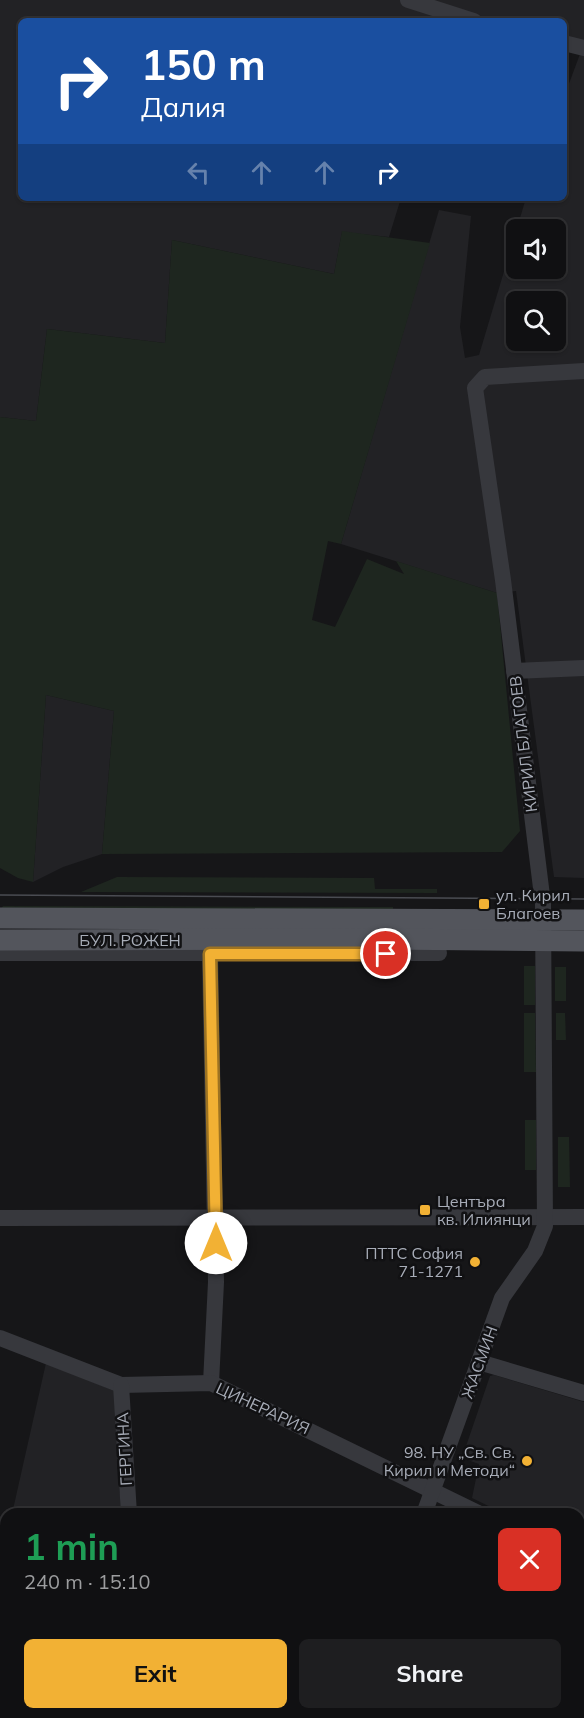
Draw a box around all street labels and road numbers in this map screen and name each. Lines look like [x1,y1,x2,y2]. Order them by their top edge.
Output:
street label: КИРИЛ БЛАГОЕВ [505,675,541,813]
street label: БУЛ. РОЖЕН [79,930,181,950]
street label: ЖАСМИН [457,1323,501,1401]
street label: ЦИНЕРАРИЯ [213,1378,313,1438]
street label: ГЕРГИНА [112,1412,136,1486]

